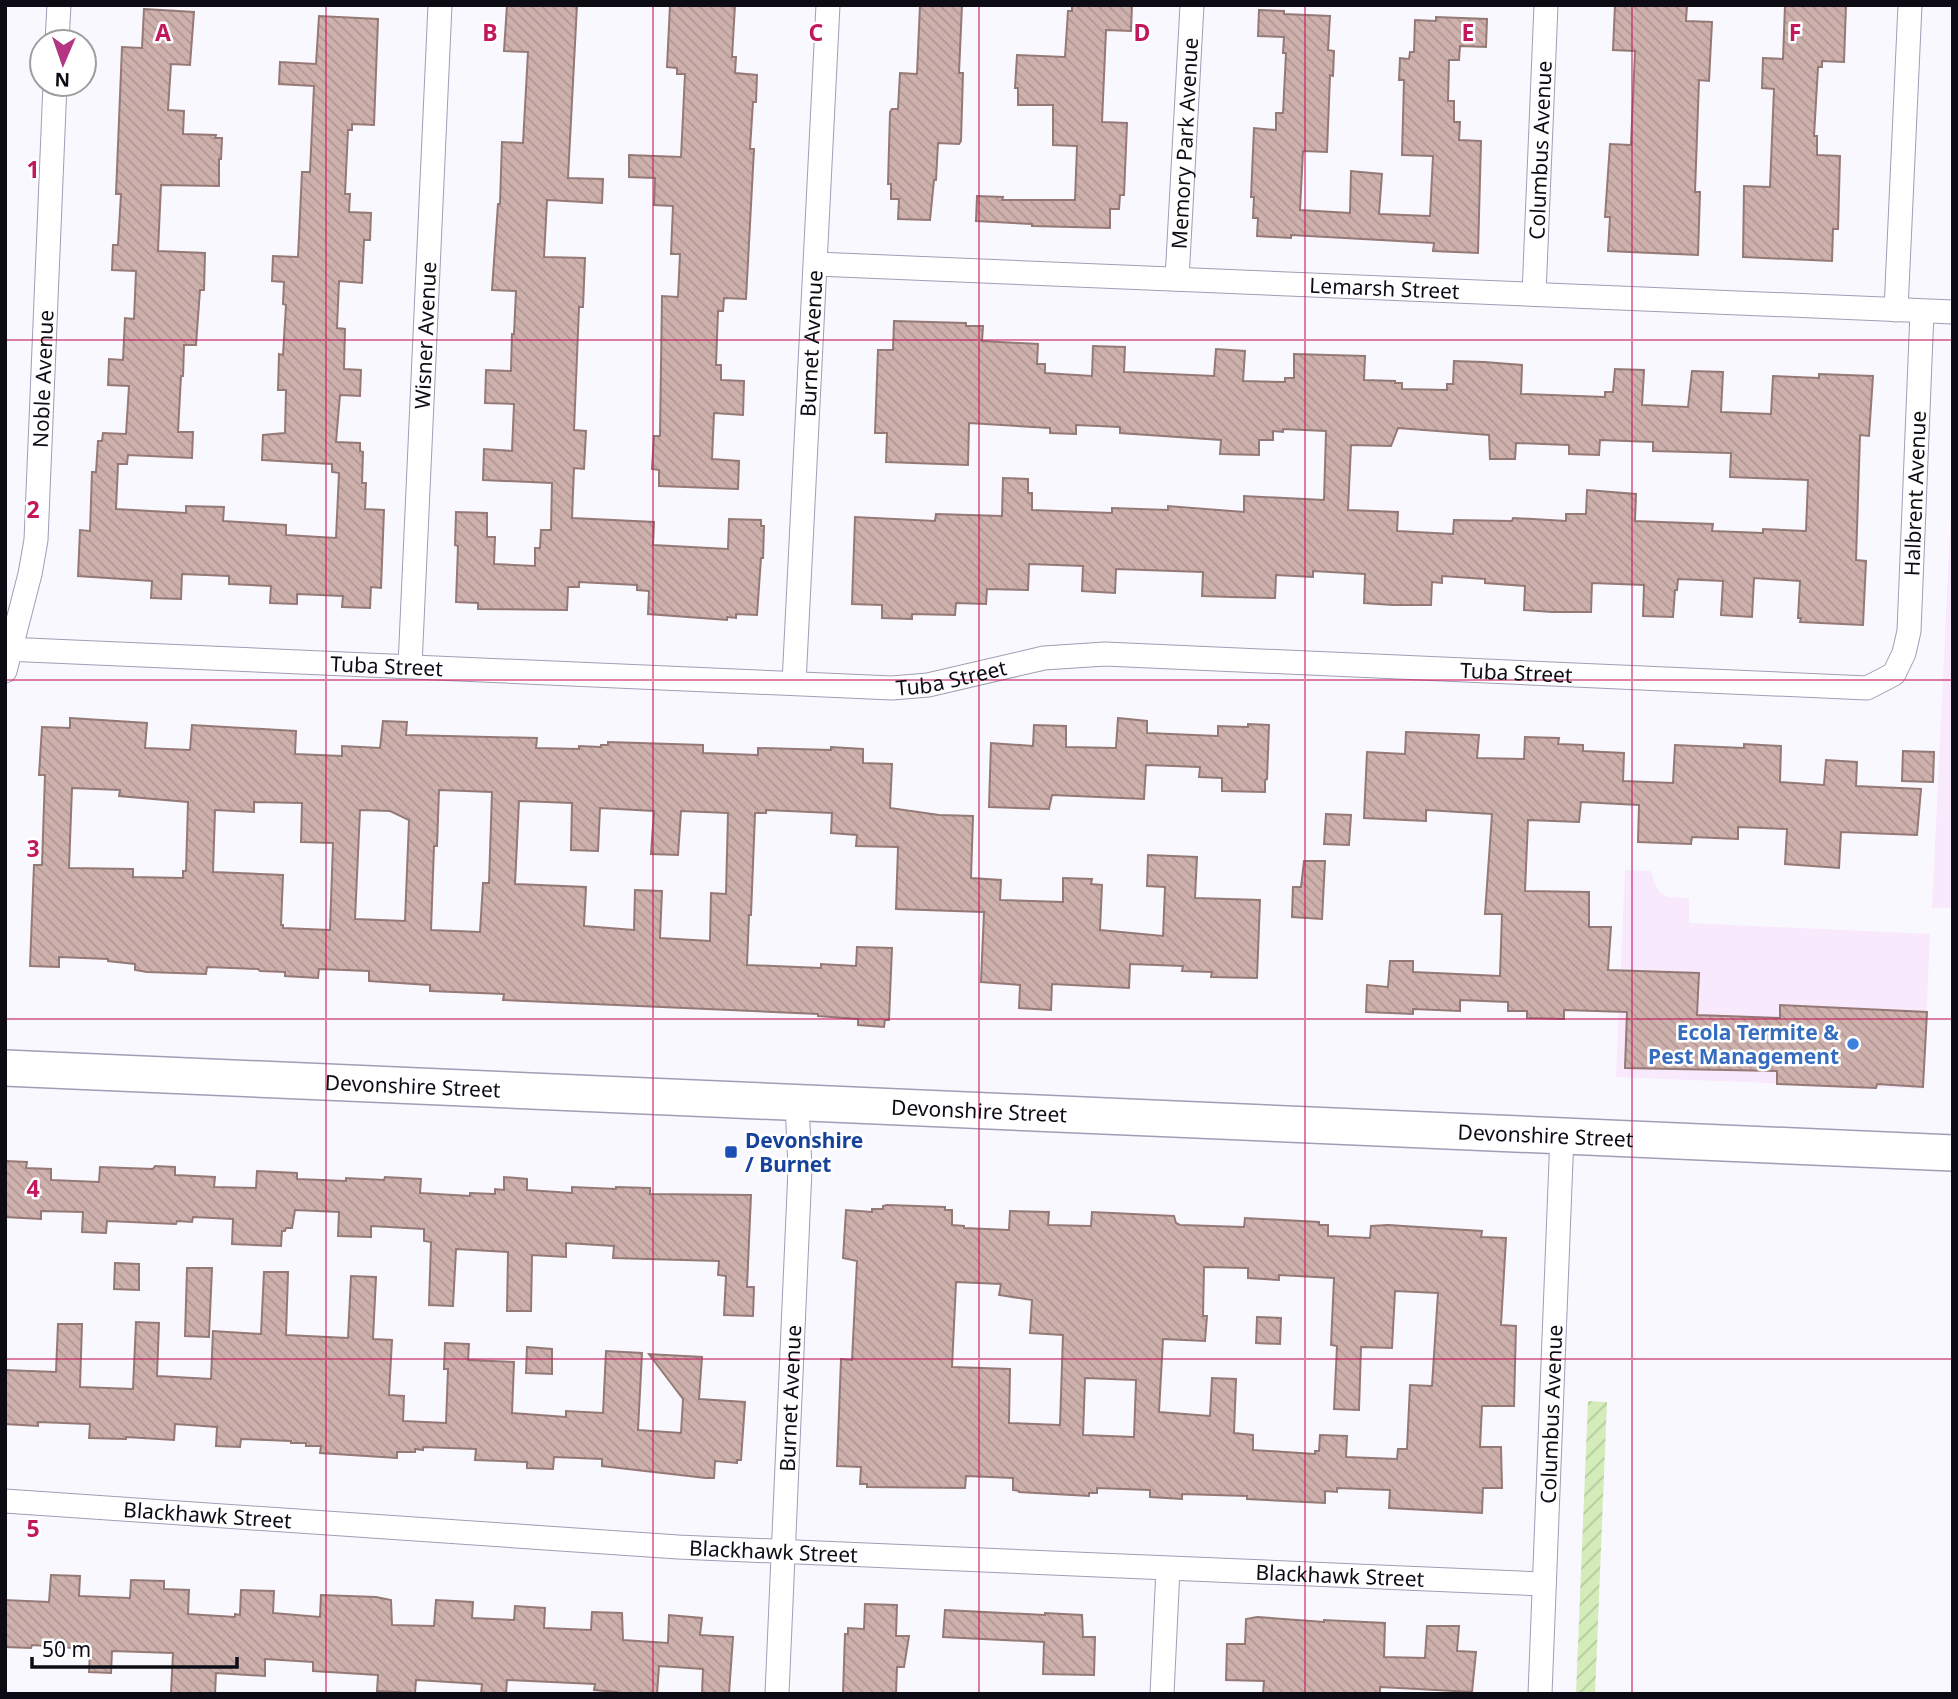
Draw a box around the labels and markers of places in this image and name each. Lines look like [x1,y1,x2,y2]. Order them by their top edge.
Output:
place label: Ecola Termite & Pest Management [1648,1018,1839,1070]
marker: Ecola Termite & Pest Management [1845,1036,1861,1052]
place label: Devonshire / Burnet [745,1126,863,1178]
marker: Devonshire / Burnet [723,1144,739,1160]

